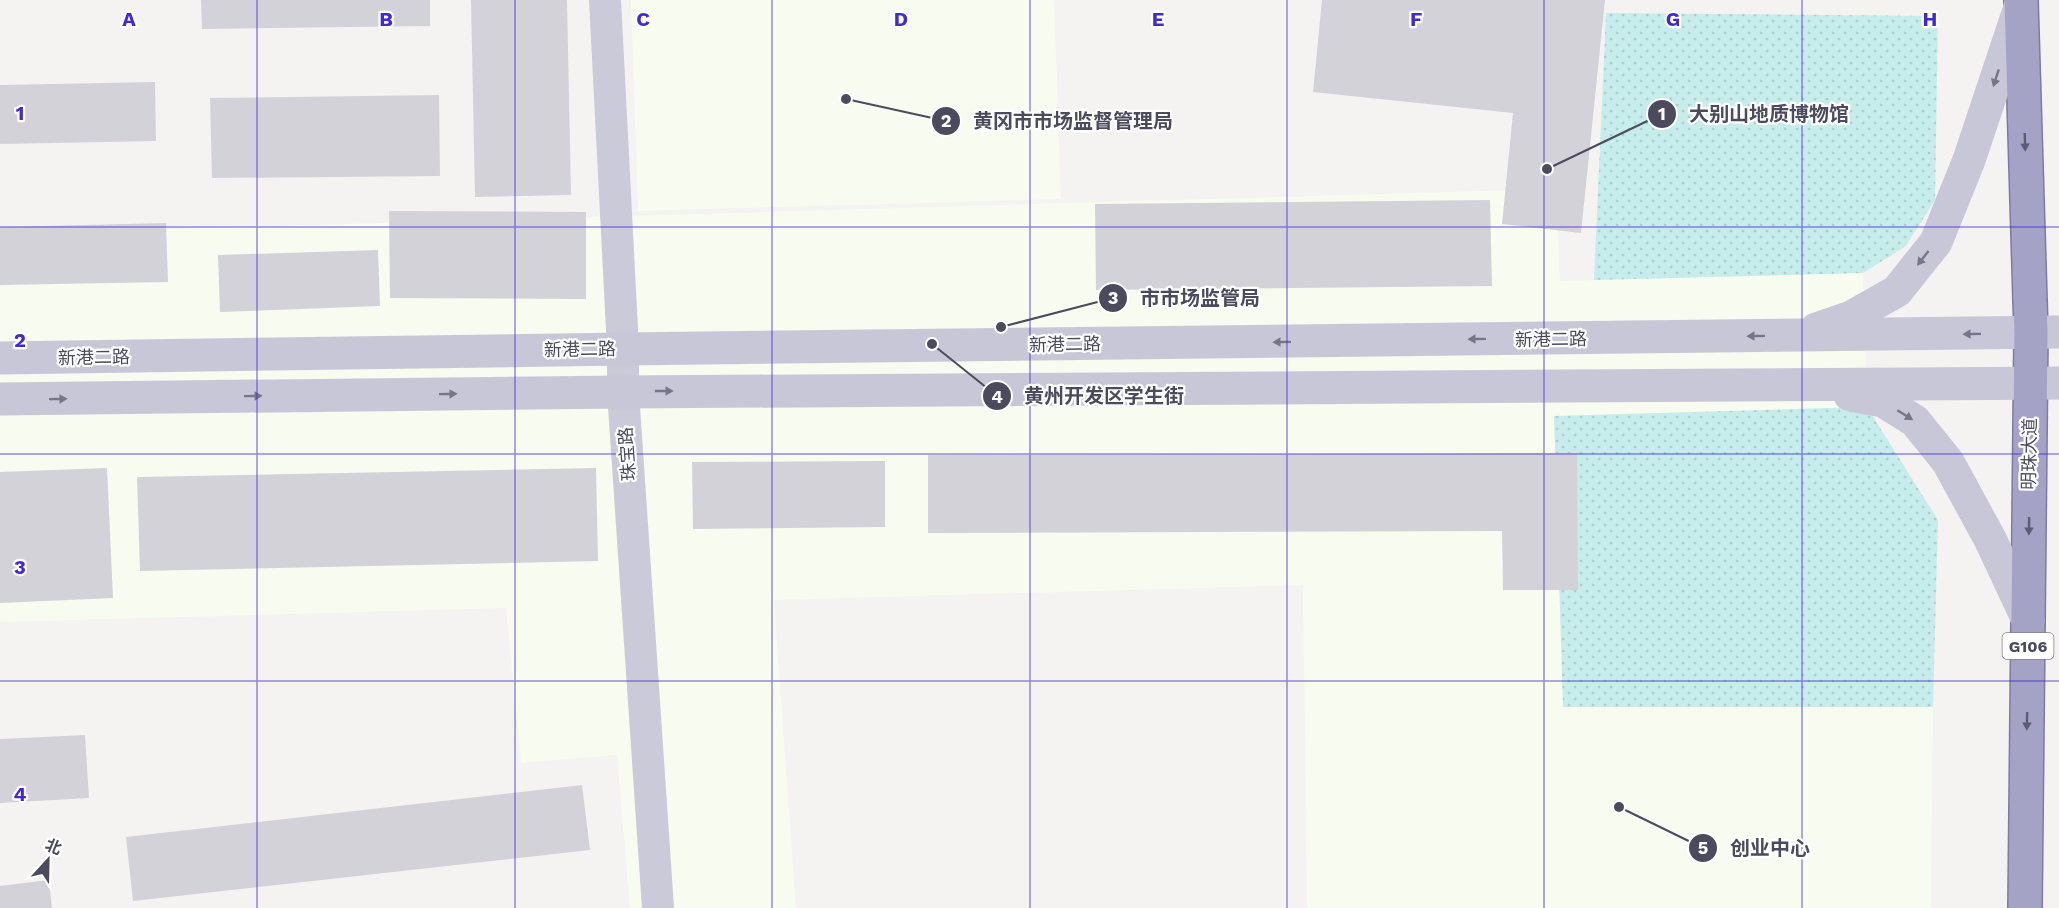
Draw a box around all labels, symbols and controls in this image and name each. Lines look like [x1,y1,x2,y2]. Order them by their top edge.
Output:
text: A [122,7,136,31]
text: B [379,7,393,31]
text: C [636,7,650,31]
text: D [894,7,908,31]
text: E [1152,7,1164,31]
text: F [1410,7,1422,31]
text: G [1666,7,1680,31]
text: H [1923,7,1937,31]
one-way arrow [1991,69,2000,87]
callout: 大别山地质博物馆 [1647,95,1861,133]
text: 1 [16,101,24,125]
callout: 黄冈市市场监督管理局 [931,102,1185,140]
text: 大别山地质博物馆 [1689,102,1849,126]
text: 1 [1658,103,1666,124]
text: 黄冈市市场监督管理局 [973,109,1173,133]
text: 2 [941,110,951,131]
one-way arrow [2020,133,2030,152]
one-way arrow [1918,250,1930,265]
callout: 市市场监管局 [1098,279,1272,317]
text: 市市场监管局 [1140,286,1260,310]
text: 3 [1108,287,1118,308]
text: 2 [14,328,26,352]
street label: 新港二路 [1515,328,1587,350]
one-way arrow [1963,329,1982,339]
one-way arrow [1747,332,1766,341]
street label: 新港二路 [1029,333,1101,355]
one-way arrow [1468,335,1487,344]
one-way arrow [1273,337,1292,346]
street label: 新港二路 [544,338,616,360]
street label: 新港二路 [58,346,130,368]
callout: 黄州开发区学生街 [982,377,1196,415]
text: 黄州开发区学生街 [1024,384,1184,408]
text: 4 [991,386,1003,407]
one-way arrow [655,387,674,396]
one-way arrow [439,389,458,399]
one-way arrow [244,391,263,401]
one-way arrow [49,394,68,404]
one-way arrow [1897,410,1913,421]
street label: 明珠大道 [2018,418,2040,490]
street label: 珠宝路 [615,426,639,482]
one-way arrow [2024,516,2034,535]
text: 3 [14,555,26,579]
road number: G106 [2002,633,2054,659]
one-way arrow [2022,711,2032,730]
text: 4 [14,782,27,806]
callout: 创业中心 [1688,829,1822,867]
north arrow [18,830,78,890]
text: 北 [42,835,64,858]
text: 创业中心 [1730,836,1810,860]
text: 5 [1698,837,1708,858]

